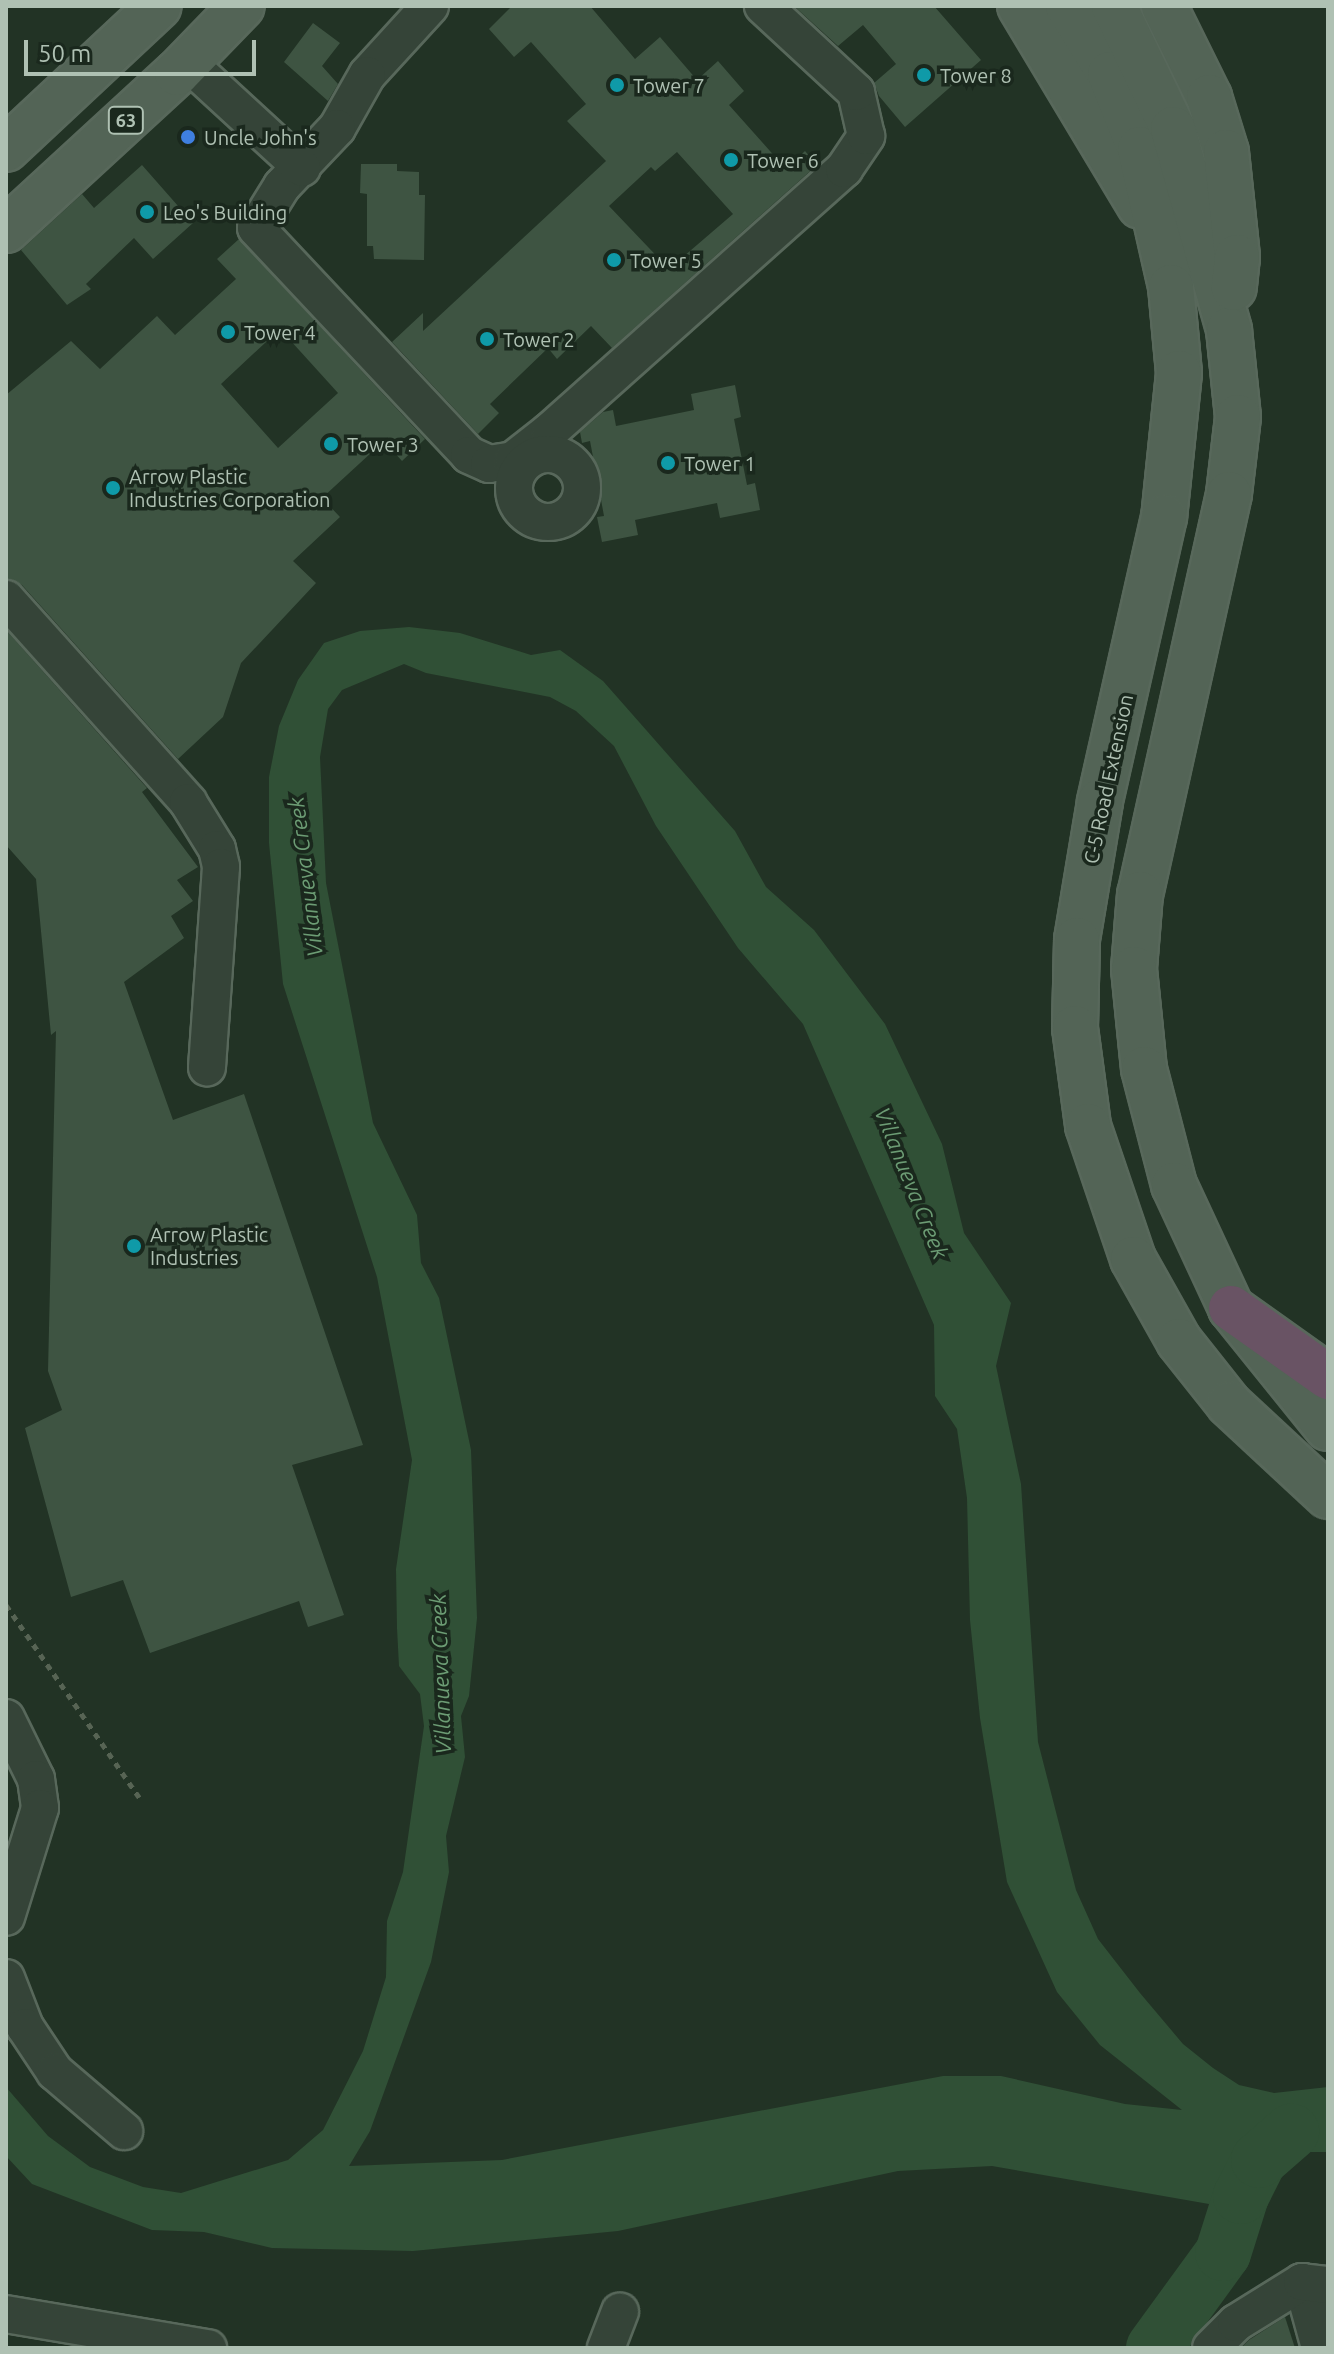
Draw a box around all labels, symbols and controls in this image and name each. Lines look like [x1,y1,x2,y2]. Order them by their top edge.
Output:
scale bar [28,24,260,74]
text: 50 m [38,40,91,67]
place label: Tower 8 [940,63,1012,87]
marker: Tower 8 [915,66,933,84]
place label: Tower 7 [633,73,705,97]
marker: Tower 7 [608,76,626,94]
road number: 63 [106,106,146,134]
place label: Uncle John's [204,125,317,149]
marker: Uncle John's [179,128,197,146]
place label: Tower 6 [747,148,819,172]
marker: Tower 6 [722,151,740,169]
place label: Leo's Building [163,200,287,224]
marker: Leo's Building [138,203,156,221]
place label: Tower 5 [630,248,702,272]
marker: Tower 5 [605,251,623,269]
place label: Tower 4 [244,320,316,344]
marker: Tower 4 [219,323,237,341]
place label: Tower 2 [503,327,575,351]
marker: Tower 2 [478,330,496,348]
place label: Tower 3 [347,432,419,456]
marker: Tower 3 [322,435,340,453]
place label: Tower 1 [684,451,756,475]
marker: Tower 1 [659,454,677,472]
place label: Arrow Plastic Industries Corporation [129,464,331,511]
marker: Arrow Plastic Industries Corporation [104,479,122,497]
street label: C-5 Road Extension [1078,692,1138,866]
water label: Villanueva Creek [282,795,328,959]
water label: Villanueva Creek [870,1103,954,1263]
place label: Arrow Plastic Industries [150,1222,268,1269]
marker: Arrow Plastic Industries [125,1237,143,1255]
water label: Villanueva Creek [424,1593,456,1755]

